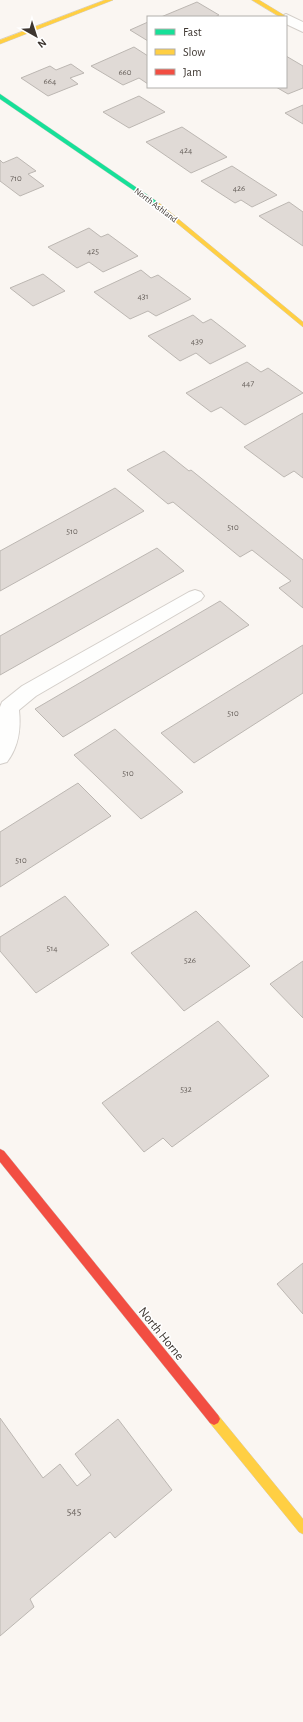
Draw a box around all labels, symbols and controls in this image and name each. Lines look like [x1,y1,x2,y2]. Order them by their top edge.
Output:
north arrow [16,16,56,56]
legend [147,16,287,88]
text: Fast [183,26,202,38]
text: N [36,37,48,50]
text: Slow [183,46,205,58]
text: Jam [183,66,202,78]
house number: 660 [118,68,132,77]
house number: 664 [44,77,57,86]
house number: 424 [180,146,193,155]
house number: 710 [10,174,22,183]
house number: 426 [233,184,245,193]
street label: North Ashland [133,186,179,225]
house number: 425 [87,247,99,256]
house number: 431 [137,292,149,301]
house number: 439 [191,337,203,346]
house number: 447 [242,379,254,388]
house number: 510 [227,523,239,532]
house number: 510 [66,527,78,536]
house number: 510 [227,709,239,718]
house number: 510 [122,769,134,778]
house number: 510 [15,856,27,865]
house number: 514 [46,944,58,953]
house number: 526 [184,956,196,965]
house number: 532 [180,1085,192,1094]
street label: North Horne [136,1305,186,1363]
house number: 545 [67,1506,82,1517]

